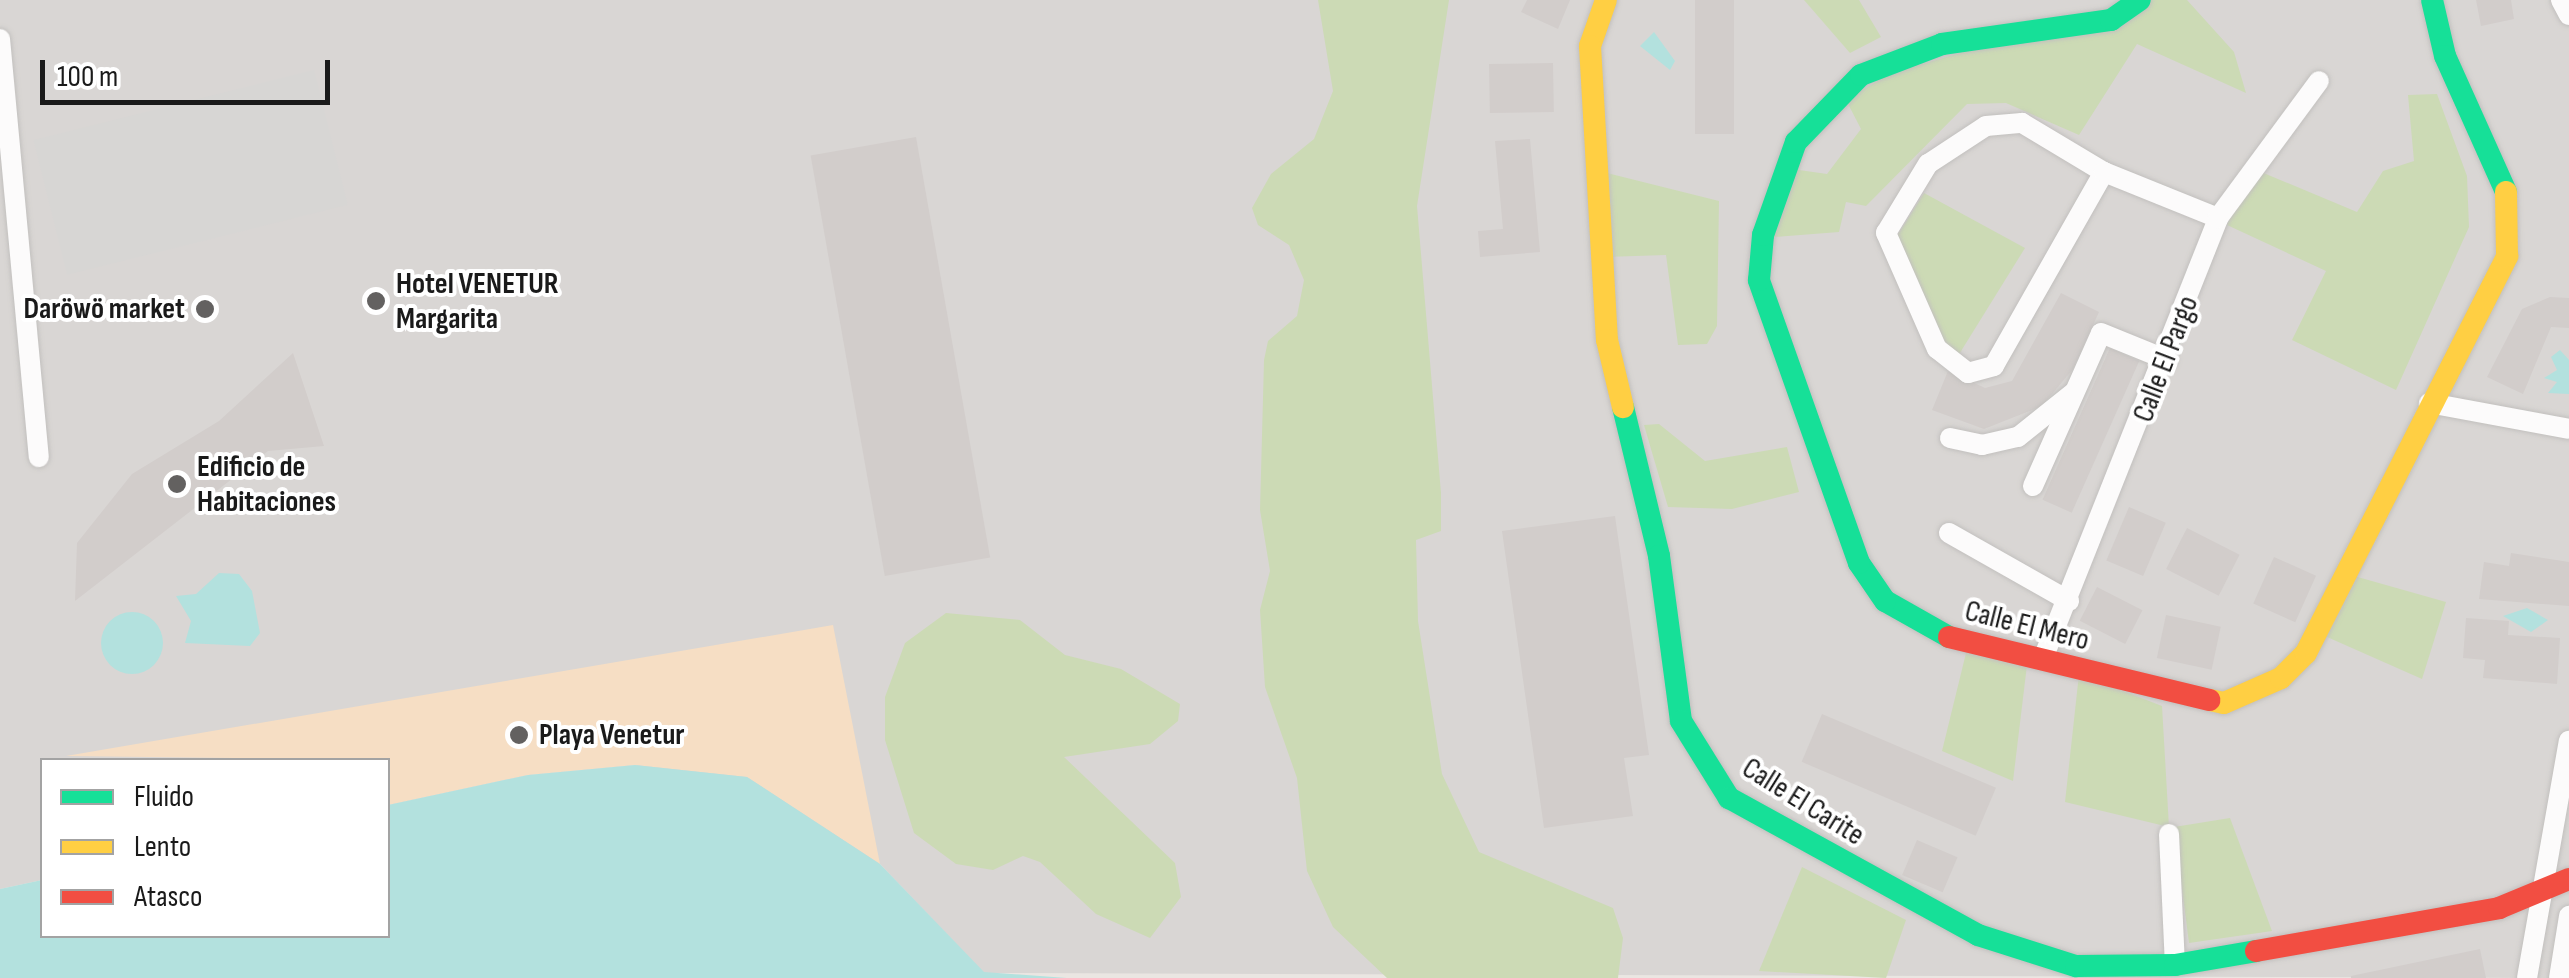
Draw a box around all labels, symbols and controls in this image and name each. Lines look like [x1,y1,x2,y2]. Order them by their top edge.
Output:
scale bar [45,40,335,102]
text: 100 m [57,59,118,95]
place label: Hotel VENETUR Margarita [396,266,559,336]
marker: Hotel VENETUR Margarita [365,290,387,312]
place label: Daröwö market [24,291,185,327]
street label: Calle El Pargo [2126,291,2206,427]
marker: Daröwö market [194,298,216,320]
place label: Edificio de Habitaciones [197,449,336,520]
marker: Edificio de Habitaciones [166,473,188,495]
street label: Calle El Mero [1961,593,2093,659]
place label: Playa Venetur [539,717,685,753]
marker: Playa Venetur [508,724,530,746]
street label: Calle El Carite [1735,750,1871,854]
legend [40,758,390,938]
text: Fluido [134,779,194,815]
text: Lento [134,829,191,865]
text: Atasco [134,879,203,915]

